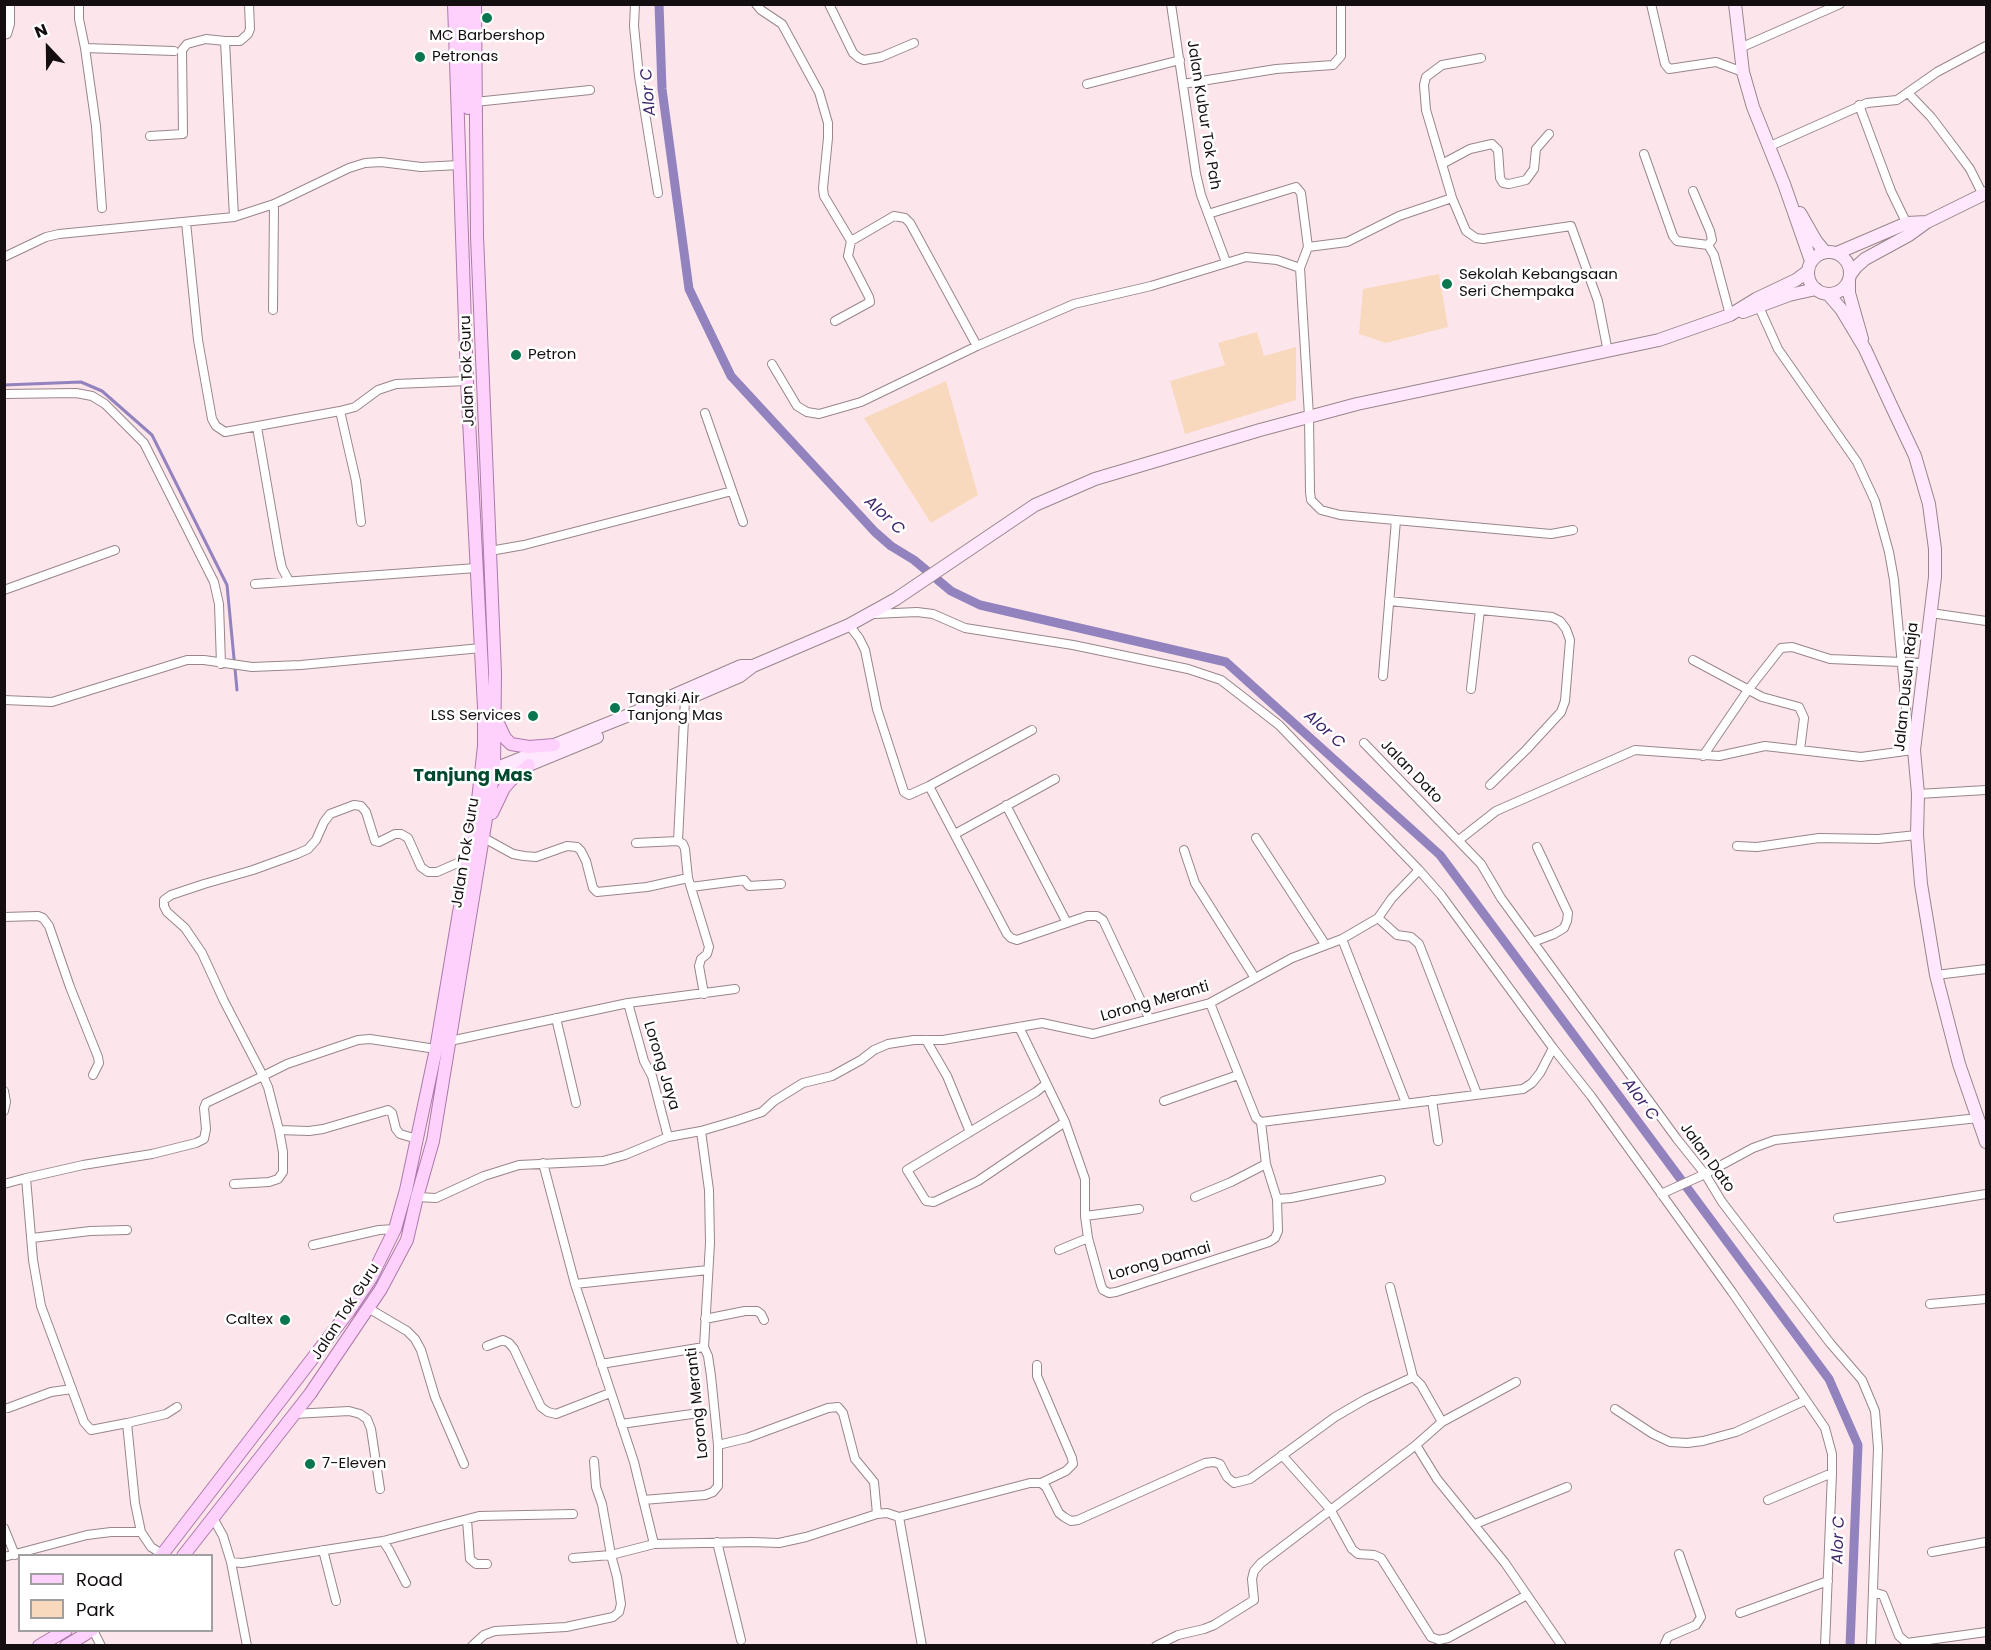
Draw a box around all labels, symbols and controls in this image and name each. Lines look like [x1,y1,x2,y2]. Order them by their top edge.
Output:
marker: MC Barbershop [480,11,494,25]
north arrow [18,18,78,78]
text: N [31,18,51,44]
place label: MC Barbershop [429,27,545,45]
street label: Jalan Kubur Tok Pah [1182,39,1224,191]
place label: Petronas [432,48,498,66]
marker: Petronas [413,50,427,64]
water label: Alor C [637,67,661,117]
place label: Sekolah Kebangsaan Seri Chempaka [1459,266,1618,301]
marker: Sekolah Kebangsaan Seri Chempaka [1440,277,1454,291]
street label: Jalan Tok Guru [457,315,479,427]
place label: Petron [528,346,576,364]
marker: Petron [509,348,523,362]
water label: Alor C [860,493,908,539]
street label: Jalan Dusun Raja [1891,621,1923,753]
place label: Tangki Air Tanjong Mas [627,690,723,725]
marker: Tangki Air Tanjong Mas [608,701,622,715]
place label: LSS Services [431,707,521,725]
water label: Alor C [1300,707,1348,753]
marker: LSS Services [526,709,540,723]
street label: Jalan Dato [1376,736,1446,808]
district label: Tanjung Mas [413,765,533,787]
street label: Jalan Tok Guru [448,797,484,909]
street label: Lorong Meranti [1099,978,1211,1026]
street label: Lorong Jaya [639,1020,683,1112]
water label: Alor C [1618,1075,1662,1125]
street label: Jalan Dato [1676,1120,1738,1196]
street label: Lorong Damai [1107,1239,1213,1285]
street label: Jalan Tok Guru [308,1260,384,1364]
place label: Caltex [226,1311,273,1329]
marker: Caltex [278,1313,292,1327]
street label: Lorong Meranti [683,1347,713,1459]
place label: 7-Eleven [322,1455,386,1473]
marker: 7-Eleven [303,1457,317,1471]
water label: Alor C [1829,1516,1849,1564]
legend [18,1554,213,1632]
text: Road [76,1567,123,1592]
text: Park [76,1597,115,1622]

